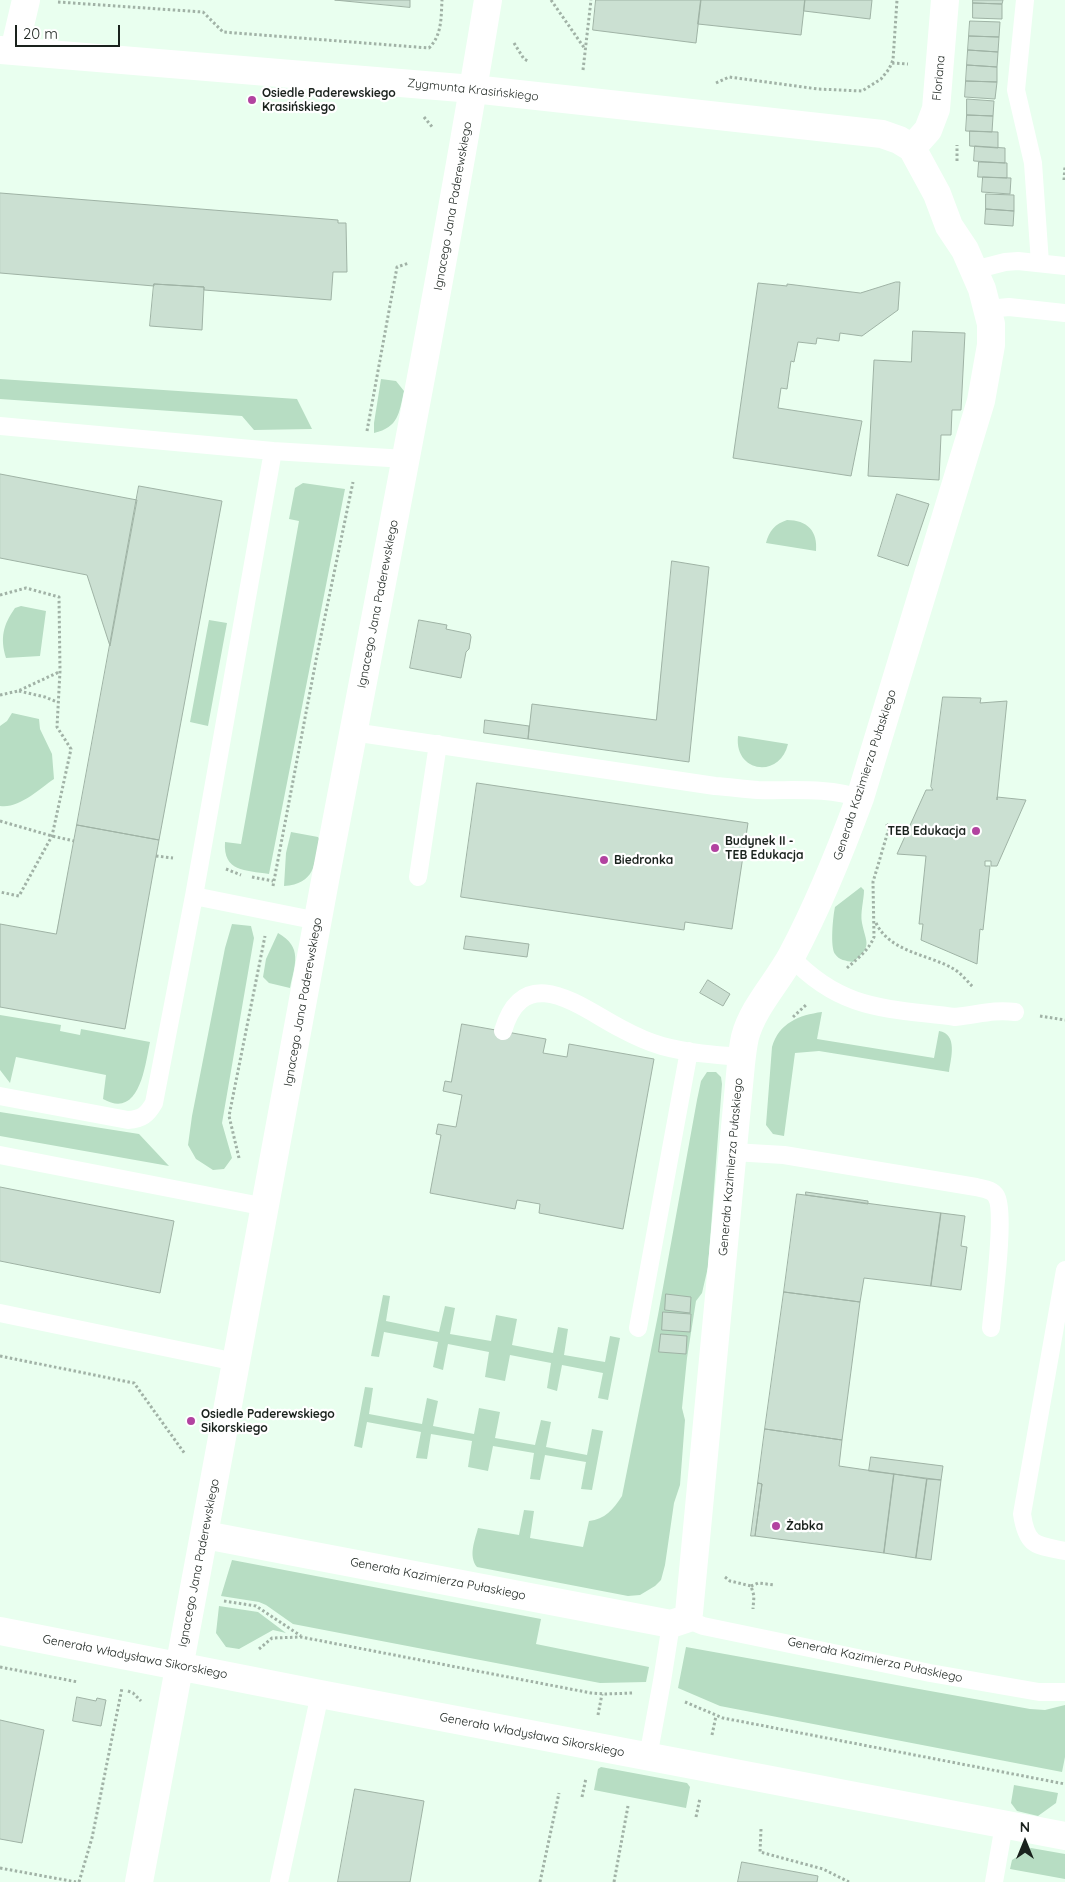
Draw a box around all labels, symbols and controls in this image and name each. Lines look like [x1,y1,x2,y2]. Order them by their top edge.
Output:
scale bar [18,15,122,47]
text: 20 m [23,24,58,43]
street label: Floriana [930,55,948,101]
street label: Zygmunta Krasińskiego [407,76,539,104]
place label: Osiedle Paderewskiego Krasińskiego [262,86,396,114]
marker: Osiedle Paderewskiego Krasińskiego [246,94,258,106]
street label: Ignacego Jana Paderewskiego [431,120,475,292]
street label: Ignacego Jana Paderewskiego [355,519,401,689]
street label: Generała Kazimierza Pułaskiego [831,688,899,862]
place label: TEB Edukacja [887,824,966,838]
marker: TEB Edukacja [970,825,982,837]
place label: Budynek II - TEB Edukacja [725,834,804,862]
marker: Budynek II - TEB Edukacja [709,842,721,854]
place label: Biedronka [614,853,673,867]
marker: Biedronka [598,854,610,866]
street label: Ignacego Jana Paderewskiego [281,916,325,1088]
street label: Generała Kazimierza Pułaskiego [716,1077,746,1257]
place label: Osiedle Paderewskiego Sikorskiego [201,1407,335,1435]
marker: Osiedle Paderewskiego Sikorskiego [185,1415,197,1427]
street label: Ignacego Jana Paderewskiego [176,1478,222,1648]
place label: Żabka [786,1519,823,1533]
marker: Żabka [770,1520,782,1532]
street label: Generała Kazimierza Pułaskiego [349,1555,527,1603]
street label: Generała Władysława Sikorskiego [41,1632,229,1682]
street label: Generała Kazimierza Pułaskiego [786,1634,964,1686]
street label: Generała Władysława Sikorskiego [438,1710,626,1760]
north arrow [1000,1817,1050,1867]
text: N [1020,1818,1030,1836]

